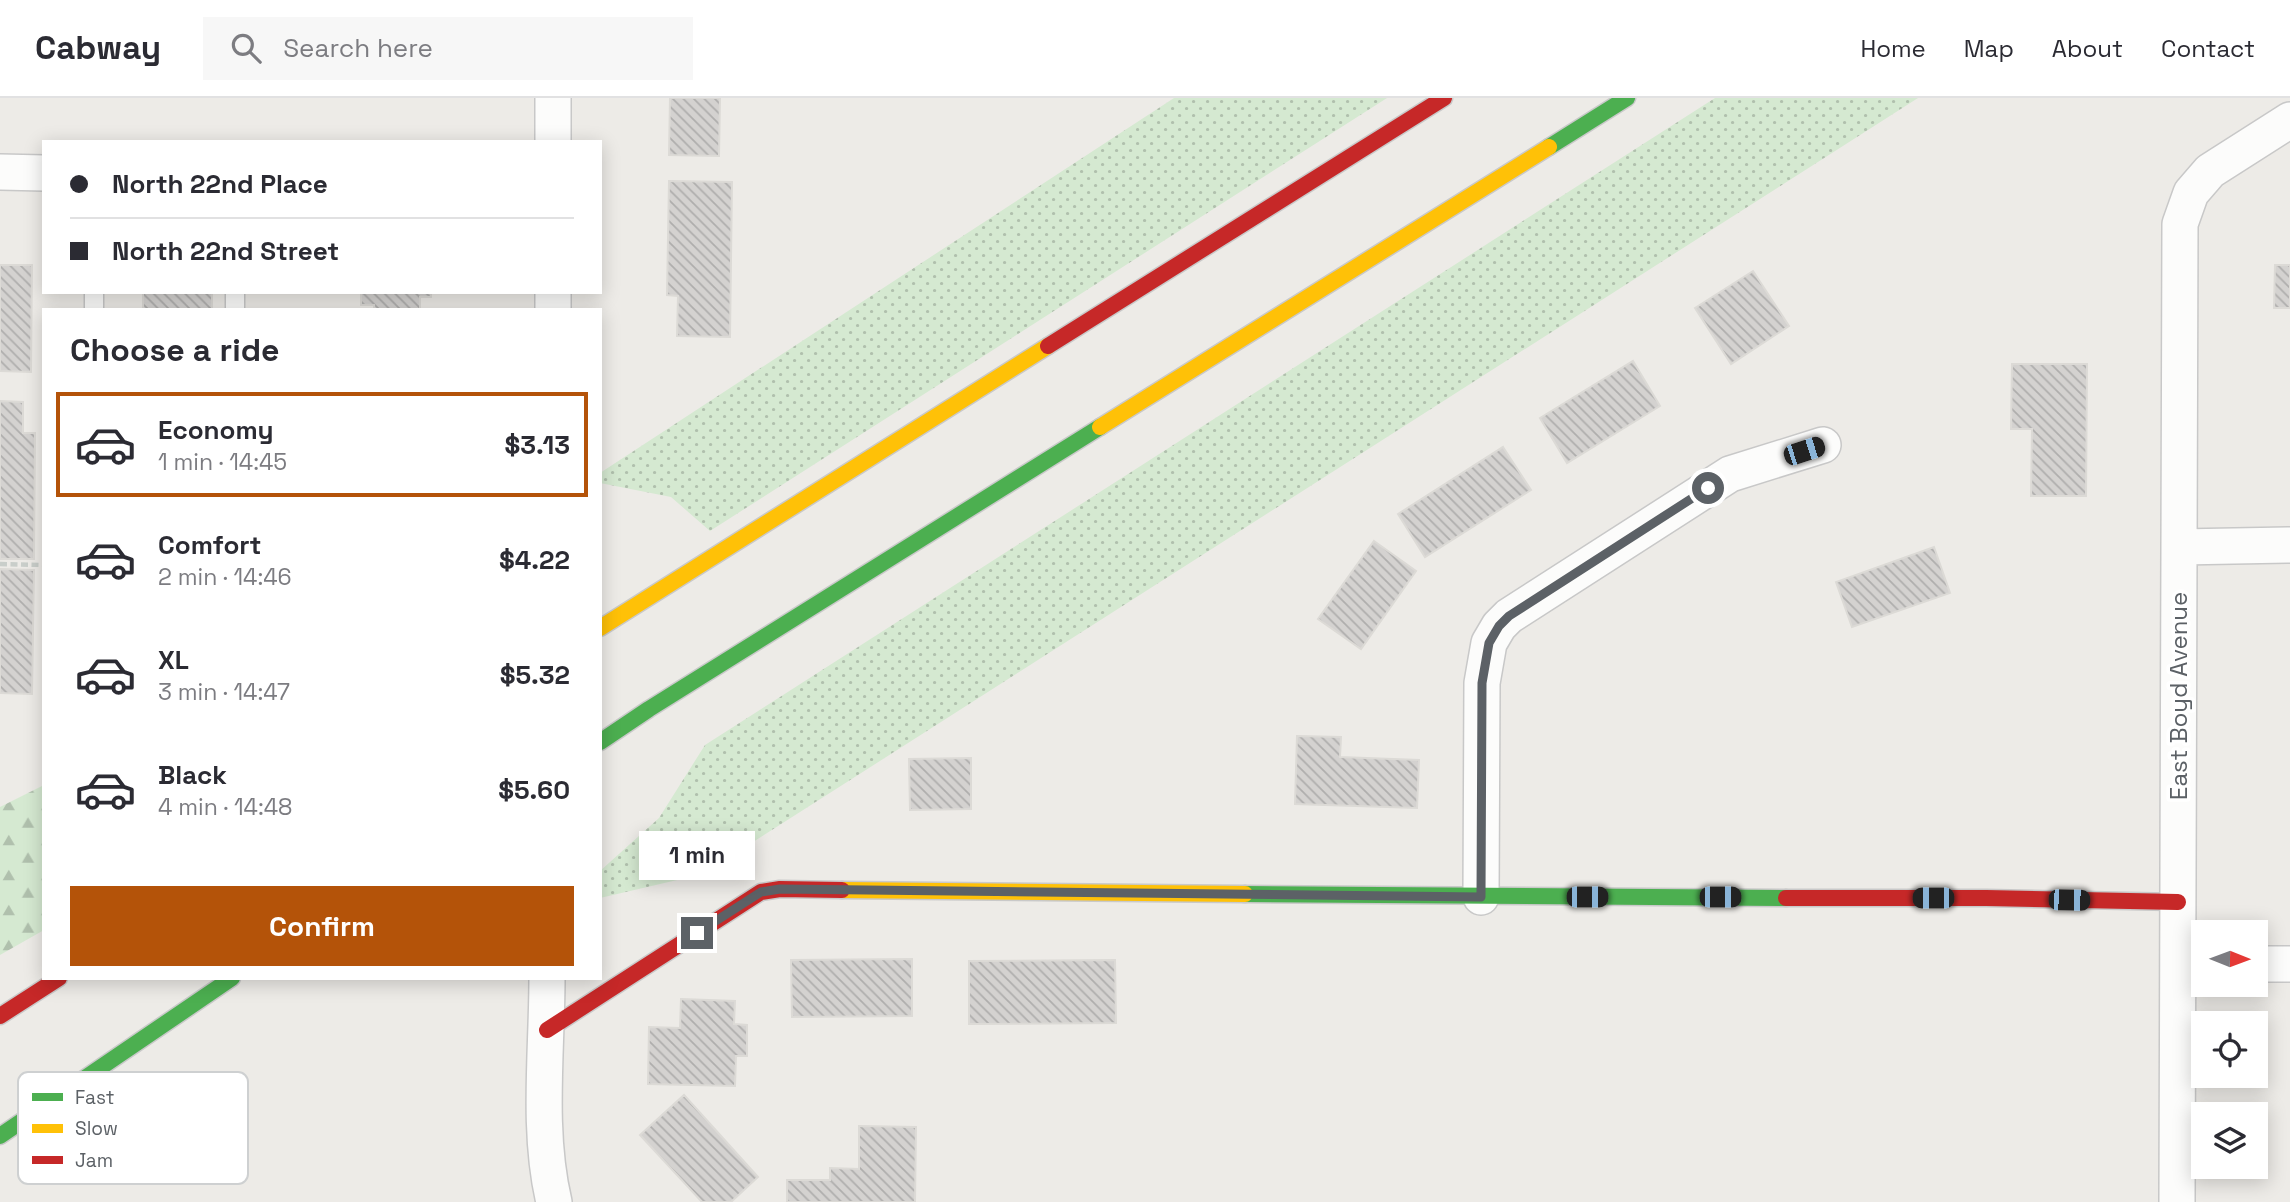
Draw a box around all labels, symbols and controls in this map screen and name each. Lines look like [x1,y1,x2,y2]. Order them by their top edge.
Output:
search box [203,17,693,80]
text: Cabway [35,27,161,69]
icon: search [227,29,265,67]
text: Search here [283,31,433,65]
text: Home [1860,33,1926,64]
text: Map [1964,33,2014,64]
text: About [2052,33,2123,64]
text: Contact [2161,33,2255,64]
text: North 22nd Place [112,167,328,201]
text: North 22nd Street [112,234,339,268]
text: Choose a ride [70,330,280,370]
icon: car [74,413,137,476]
text: Economy [158,413,274,447]
text: $3.13 [504,428,570,462]
car [1781,435,1828,467]
text: 1 min · 14:45 [158,447,287,477]
route start [1692,472,1724,504]
icon: car [74,528,137,591]
text: Comfort [158,528,261,562]
text: $4.22 [499,543,570,577]
text: 2 min · 14:46 [158,562,292,592]
street label: East Boyd Avenue [2163,592,2194,800]
icon: car [74,643,137,706]
text: XL [158,643,189,677]
text: $5.32 [500,658,570,692]
text: 3 min · 14:47 [158,677,290,707]
icon: car [74,758,137,821]
text: Black [158,758,227,792]
text: $5.60 [498,773,570,807]
text: 4 min · 14:48 [158,792,292,822]
callout: 1 min [639,832,755,880]
text: 1 min [669,840,725,870]
button: Confirm [70,886,574,966]
car [1567,887,1609,908]
car [1700,887,1742,908]
car [1913,888,1955,909]
car [2048,889,2091,911]
route end [681,917,713,949]
north arrow [2191,920,2268,998]
map controls [2191,920,2268,1179]
button: locate [2191,1011,2268,1088]
legend [18,1072,248,1184]
text: Fast [75,1085,115,1110]
button: layers [2191,1102,2268,1179]
text: Slow [75,1116,118,1141]
text: Jam [75,1148,113,1173]

